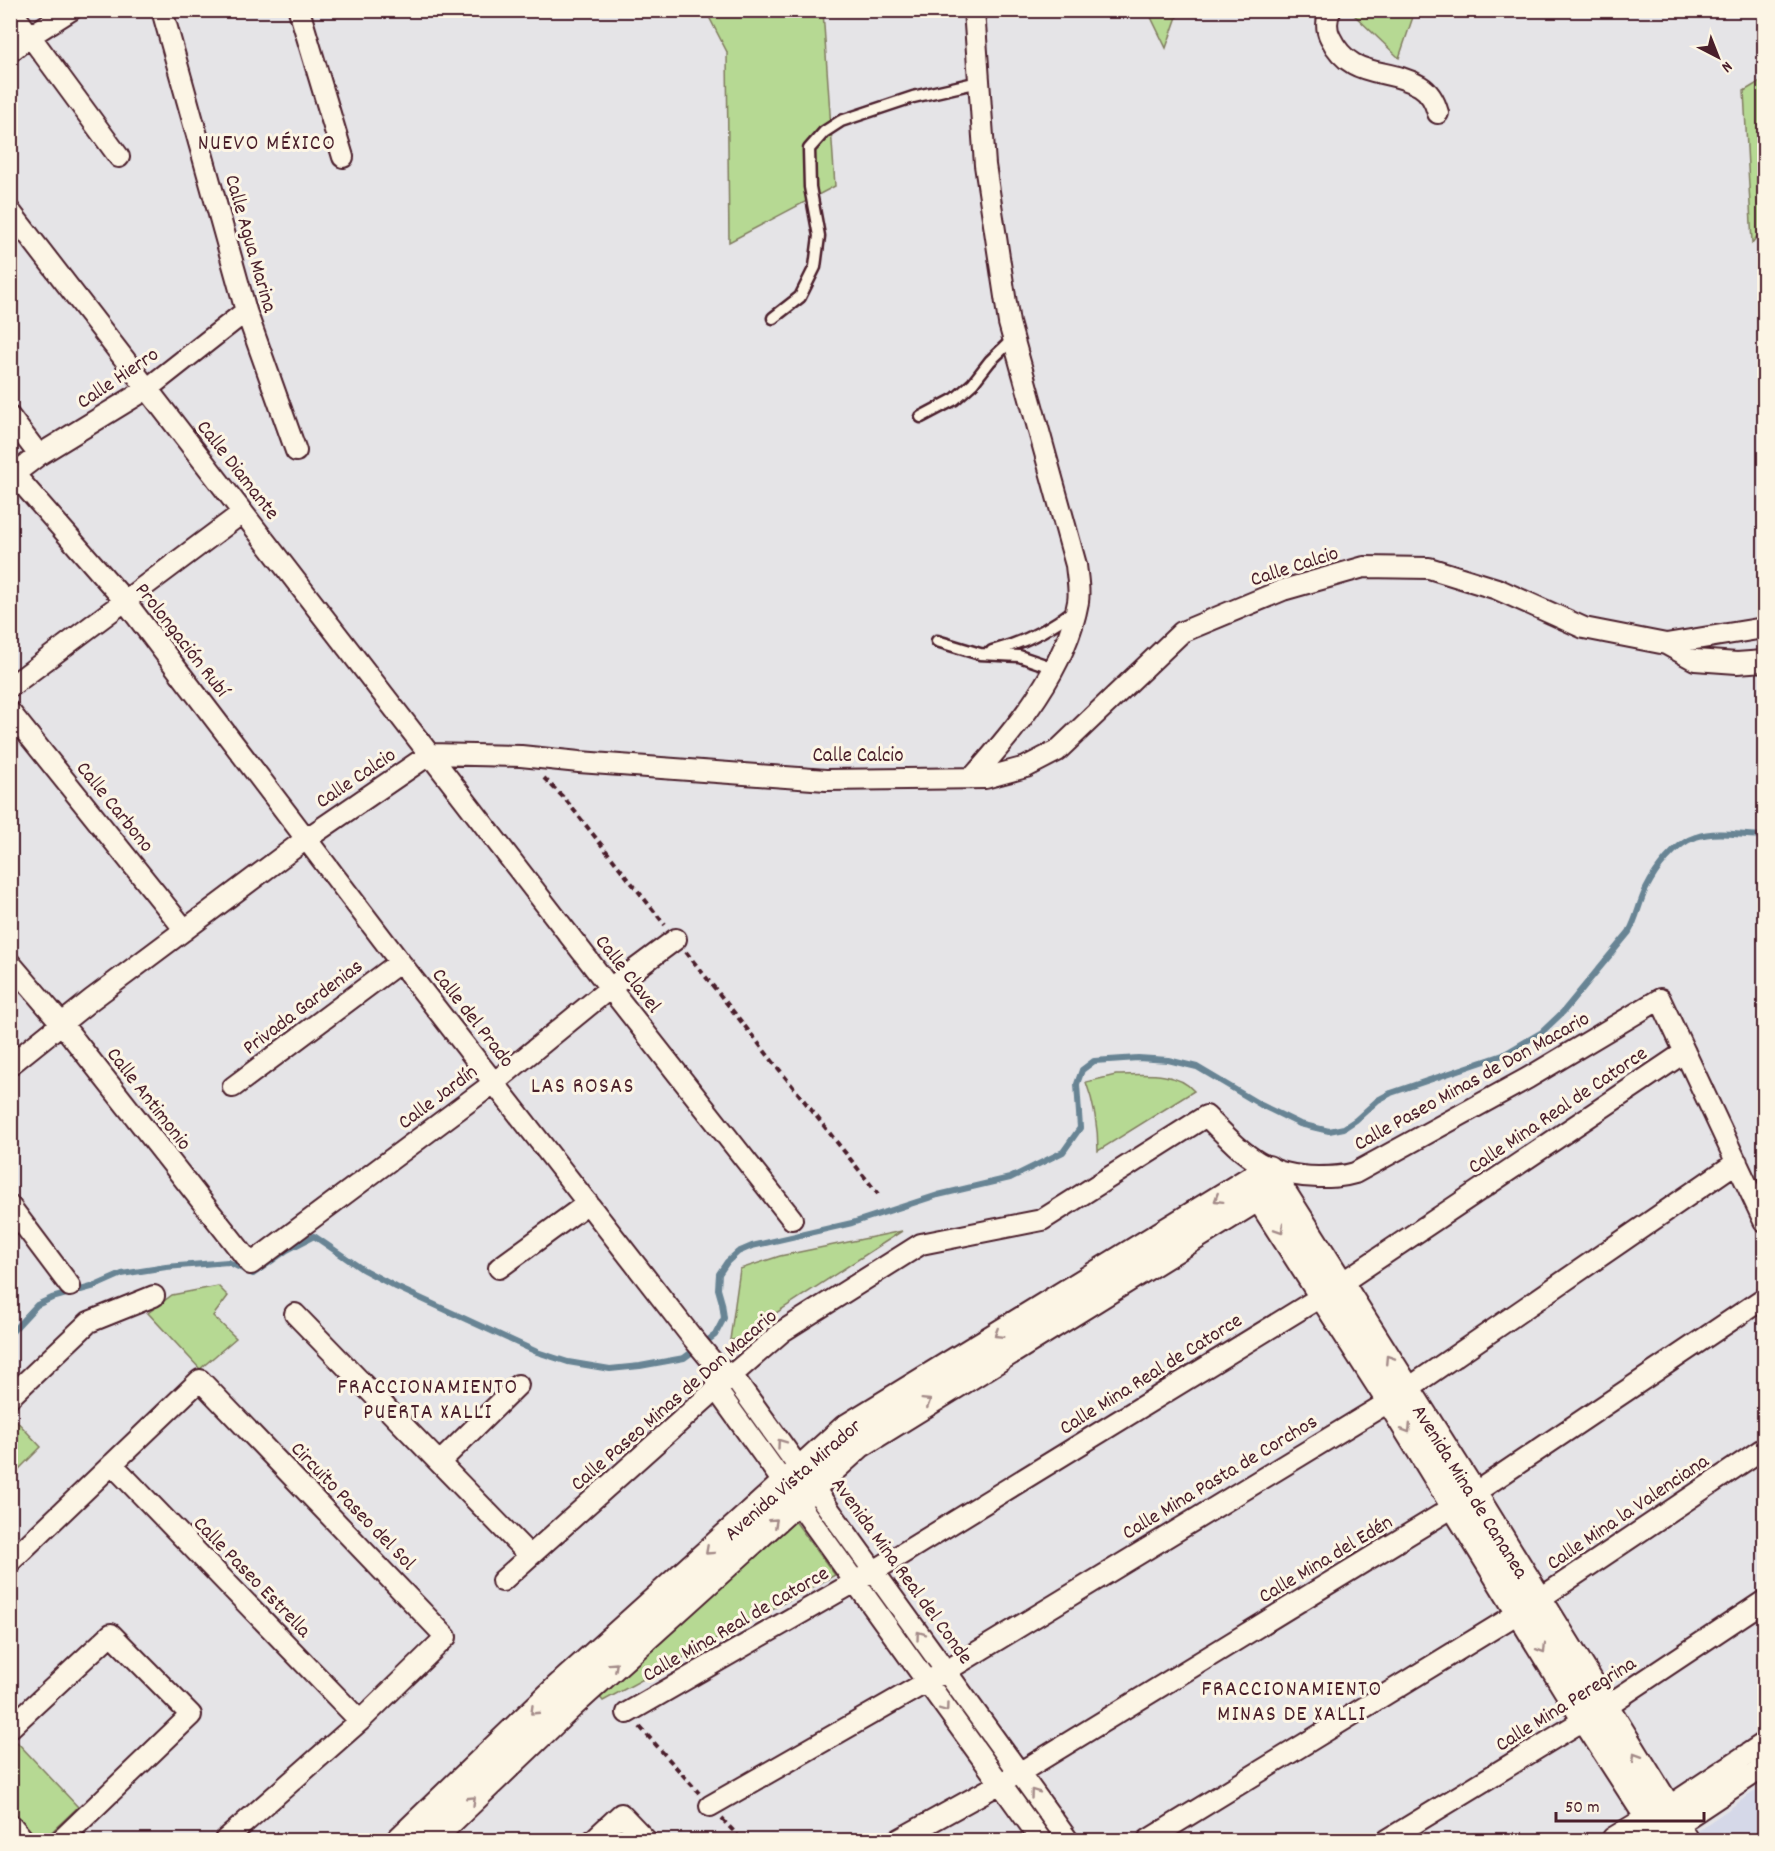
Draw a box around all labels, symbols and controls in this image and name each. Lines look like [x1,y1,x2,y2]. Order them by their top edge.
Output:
north arrow [1688,27,1748,87]
text: N [1716,55,1737,78]
district label: NUEVO MÉXICO [198,129,336,160]
street label: Calle Agua Marina [215,171,283,317]
street label: Calle Hierro [72,341,166,418]
street label: Calle Diamante [188,414,285,527]
street label: Calle Calcio [1247,540,1343,596]
street label: Prolongación Rubí [126,577,236,706]
street label: Calle Calcio [311,742,403,817]
street label: Calle Calcio [812,742,904,772]
street label: Calle Carbono [67,756,160,860]
street label: Calle Clavel [586,929,667,1021]
street label: Privada Gardenias [237,953,370,1064]
street label: Calle del Prado [423,963,520,1075]
street label: Calle Paseo Minas de Don Macario [1349,1005,1596,1160]
street label: Calle Mina Real de Catorce [1463,1040,1654,1183]
street label: Calle Antimonio [98,1042,198,1158]
street label: Calle Jardín [393,1058,485,1138]
district label: LAS ROSAS [531,1072,635,1103]
one-way arrow [1214,1191,1224,1203]
one-way arrow [1272,1223,1283,1234]
street label: Calle Paseo Minas de Don Macario [565,1303,785,1500]
street label: Calle Mina Real de Catorce [1054,1307,1249,1444]
one-way arrow [994,1327,1004,1339]
one-way arrow [1384,1355,1396,1365]
district label: FRACCIONAMIENTO PUERTA XALLI [337,1373,519,1429]
one-way arrow [921,1399,932,1410]
street label: Avenida Mina de Cananea [1403,1400,1535,1587]
street label: Calle Mina Pasta de Corchos [1117,1408,1324,1549]
street label: Avenida Vista Mirador [719,1413,869,1549]
one-way arrow [1400,1423,1412,1433]
street label: Circuito Paseo del Sol [282,1436,421,1578]
one-way arrow [777,1439,788,1450]
street label: Calle Mina la Valenciana [1542,1447,1717,1579]
street label: Avenida Mina Real del Conde [822,1472,979,1671]
street label: Calle Mina del Edén [1254,1509,1399,1613]
street label: Calle Paseo Estrella [185,1511,318,1646]
one-way arrow [767,1518,778,1529]
one-way arrow [706,1544,716,1555]
street label: Calle Mina Real de Catorce [638,1560,835,1691]
one-way arrow [916,1631,927,1642]
one-way arrow [1535,1643,1547,1653]
street label: Calle Mina Peregrina [1490,1650,1644,1761]
one-way arrow [607,1662,617,1673]
district label: FRACCIONAMIENTO MINAS DE XALLI [1201,1675,1383,1731]
one-way arrow [938,1701,949,1712]
one-way arrow [531,1704,541,1715]
one-way arrow [1632,1752,1643,1763]
scale bar [1556,1785,1704,1823]
one-way arrow [1030,1789,1041,1800]
one-way arrow [465,1796,475,1807]
text: 50 m [1565,1796,1600,1821]

